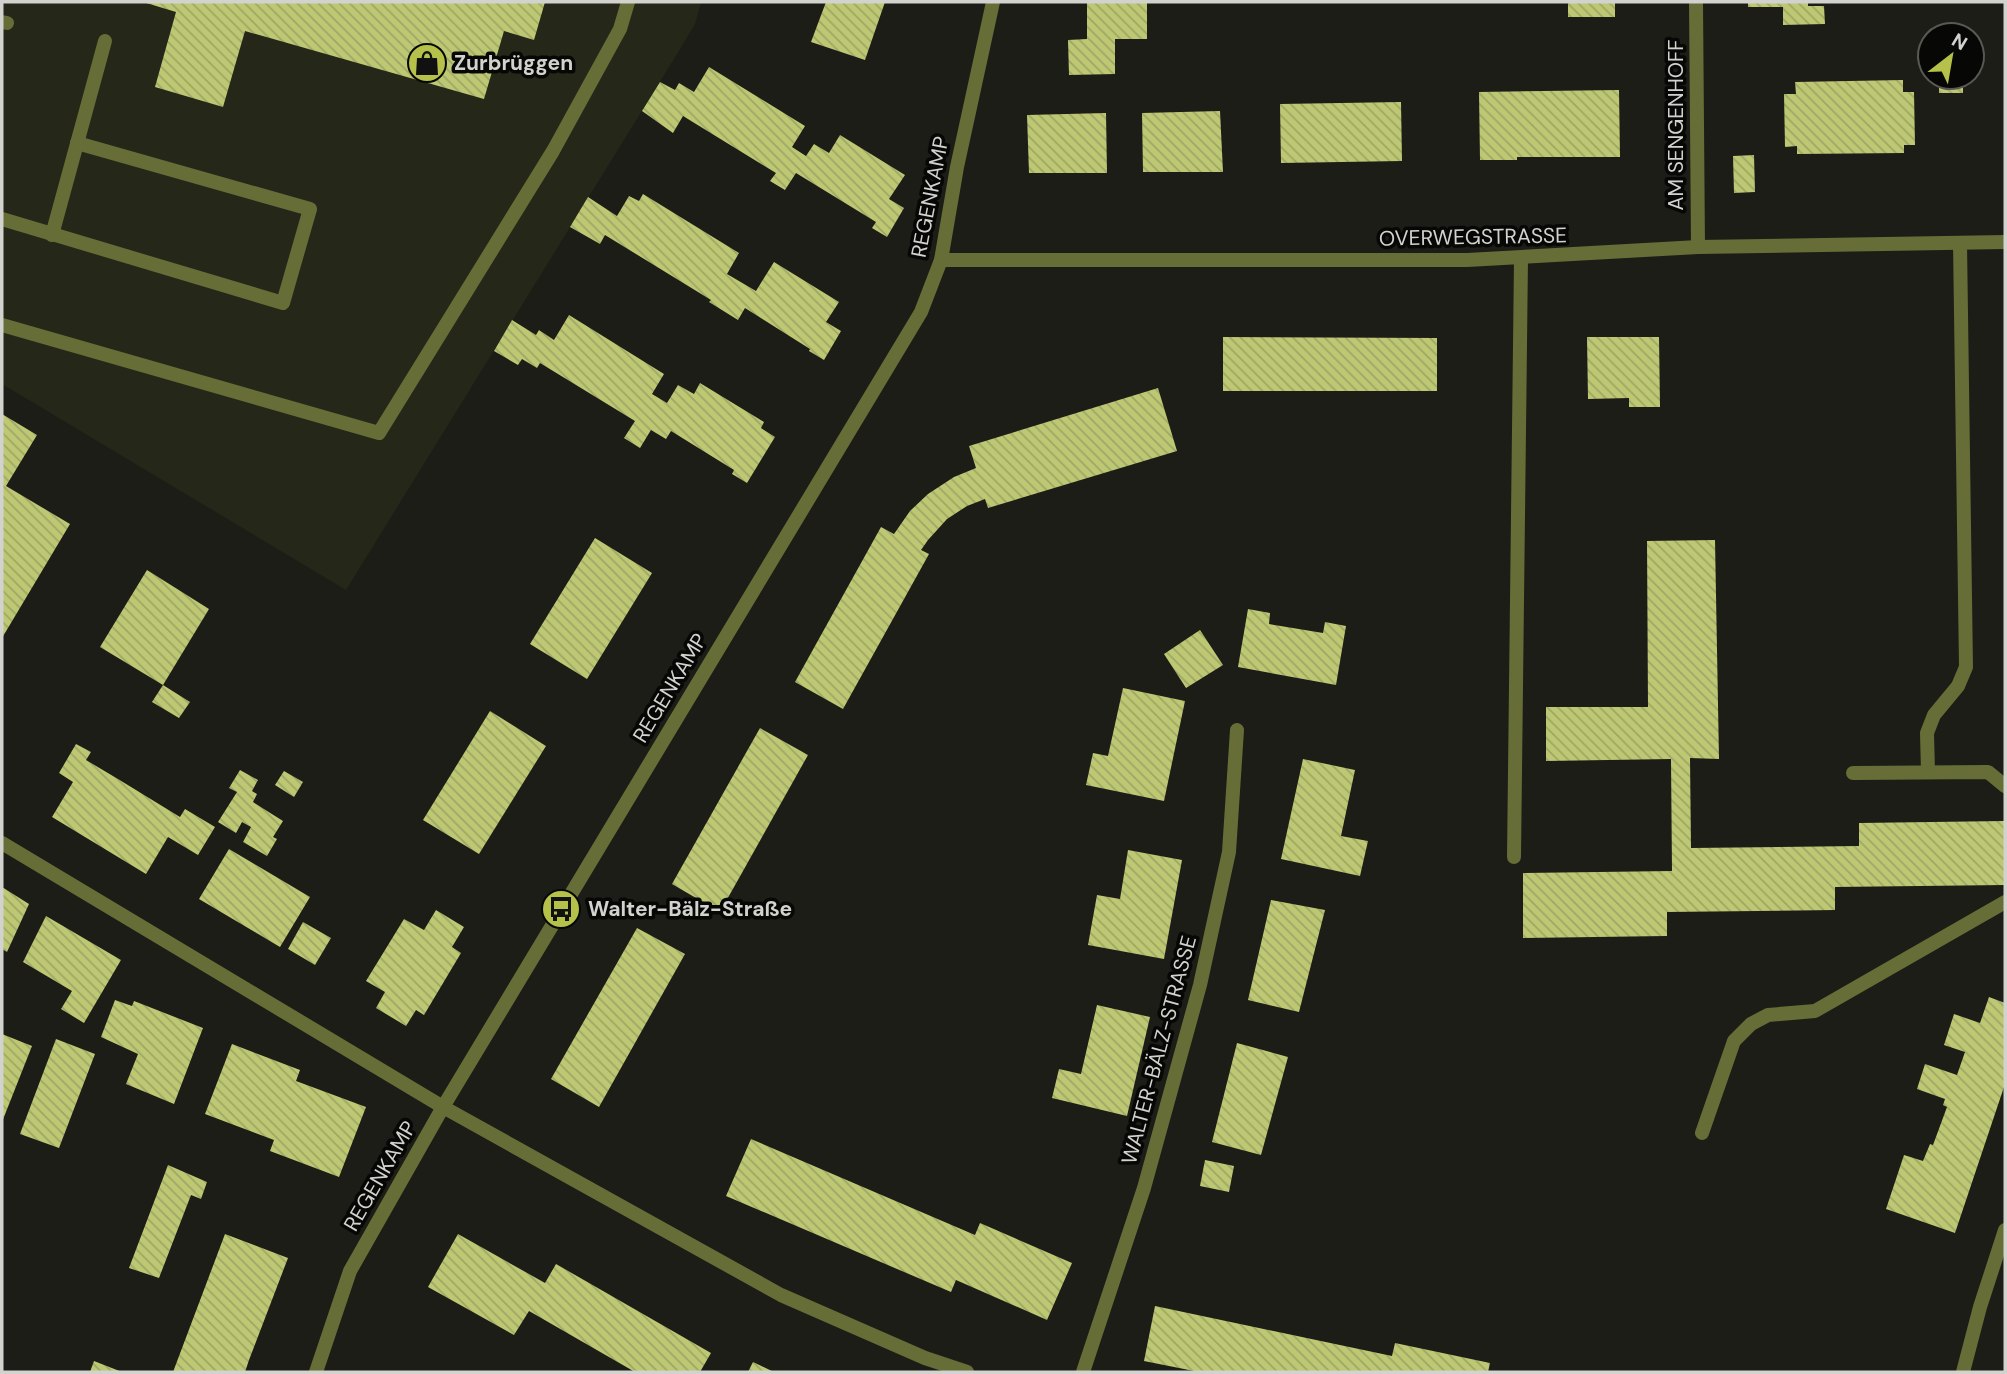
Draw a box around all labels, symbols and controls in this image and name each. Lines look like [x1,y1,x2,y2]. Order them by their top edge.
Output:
north arrow [1916,21,1986,91]
text: N [1947,28,1972,56]
street label: AM SENGENHOFF [1662,39,1690,211]
shop icon: Zurbrüggen [406,42,448,84]
place label: Zurbrüggen [454,49,573,77]
street label: REGENKAMP [905,134,955,260]
street label: OVERWEGSTRASSE [1379,221,1567,253]
street label: REGENKAMP [626,628,714,748]
bus stop icon: Walter-Bälz-Straße [540,888,582,930]
place label: Walter-Bälz-Straße [588,895,792,923]
street label: WALTER-BÄLZ-STRASSE [1115,933,1203,1167]
street label: REGENKAMP [337,1116,423,1236]

